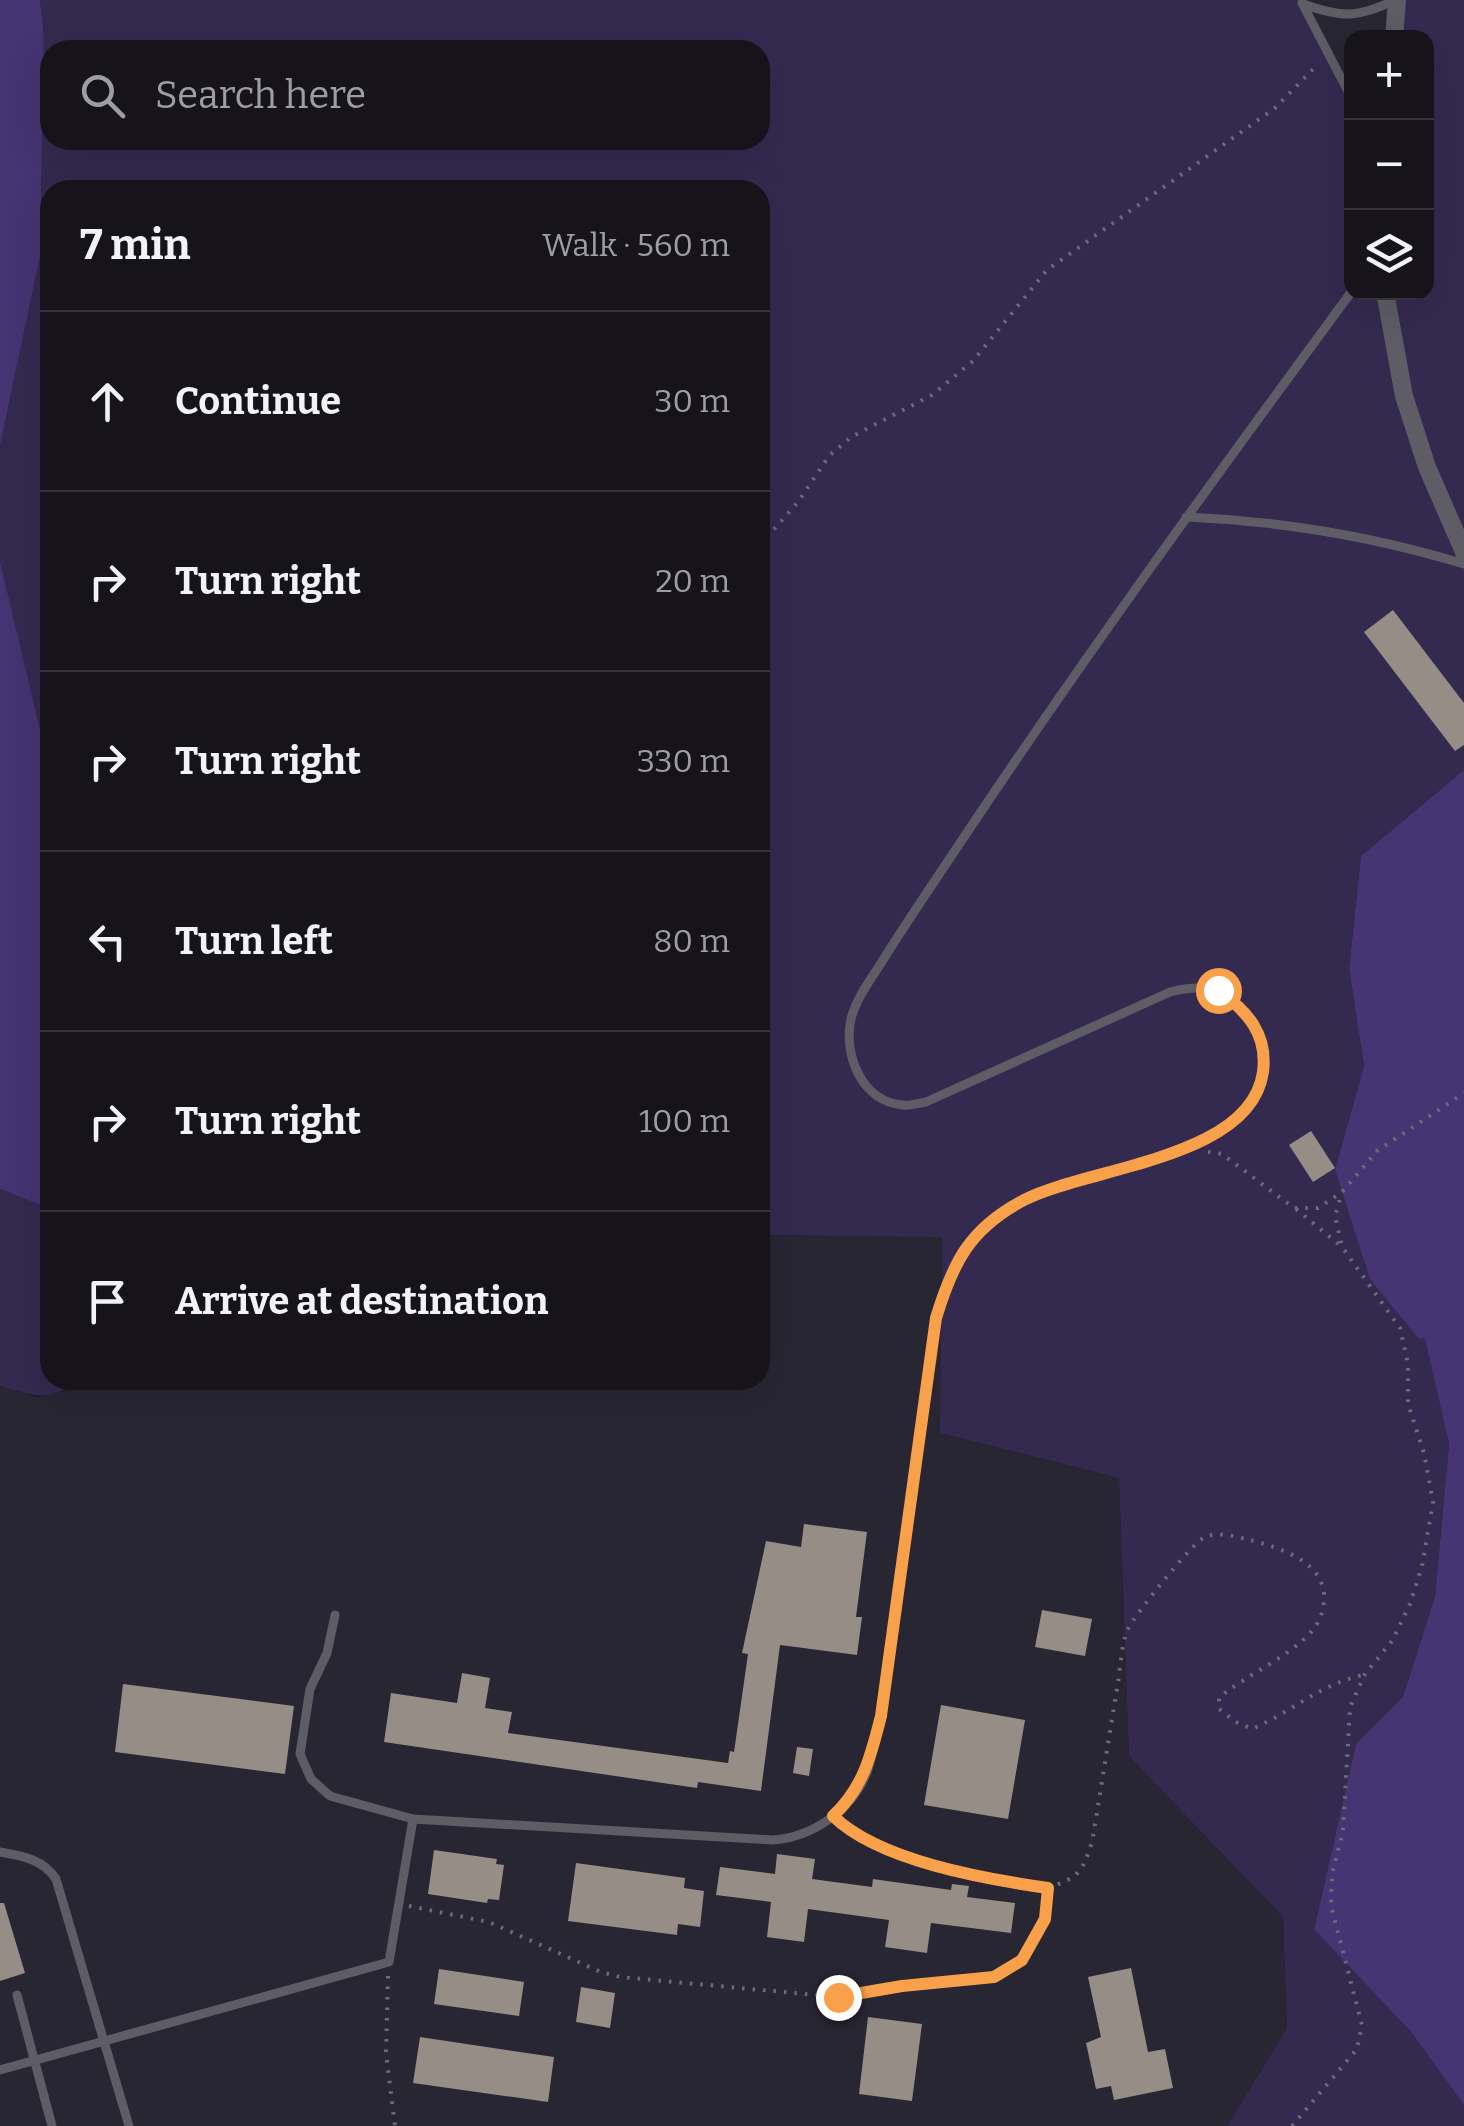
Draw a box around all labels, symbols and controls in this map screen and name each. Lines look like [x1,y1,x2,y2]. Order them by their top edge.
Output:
map controls [1344,30,1434,300]
button: + [1344,30,1434,120]
search box [40,40,770,150]
icon: search [75,68,130,123]
text: Search here [155,72,366,118]
button: − [1344,120,1434,210]
button: layers [1344,210,1434,300]
text: 7 min [80,220,191,270]
text: Walk · 560 m [542,226,730,264]
icon: ahead [80,374,135,429]
text: Continue [175,378,341,424]
text: 30 m [654,382,730,420]
icon: right [80,554,135,609]
text: Turn right [175,558,361,604]
text: 20 m [655,562,730,600]
icon: right [80,734,135,789]
text: Turn right [175,738,361,784]
text: 330 m [637,742,730,780]
icon: left [80,914,135,969]
text: Turn left [175,918,333,964]
text: 80 m [653,922,730,960]
route start [1196,968,1242,1014]
icon: right [80,1094,135,1149]
text: Turn right [175,1098,361,1144]
text: 100 m [639,1102,730,1140]
icon: arrive [80,1274,135,1329]
text: Arrive at destination [175,1278,548,1324]
route end [816,1975,862,2021]

